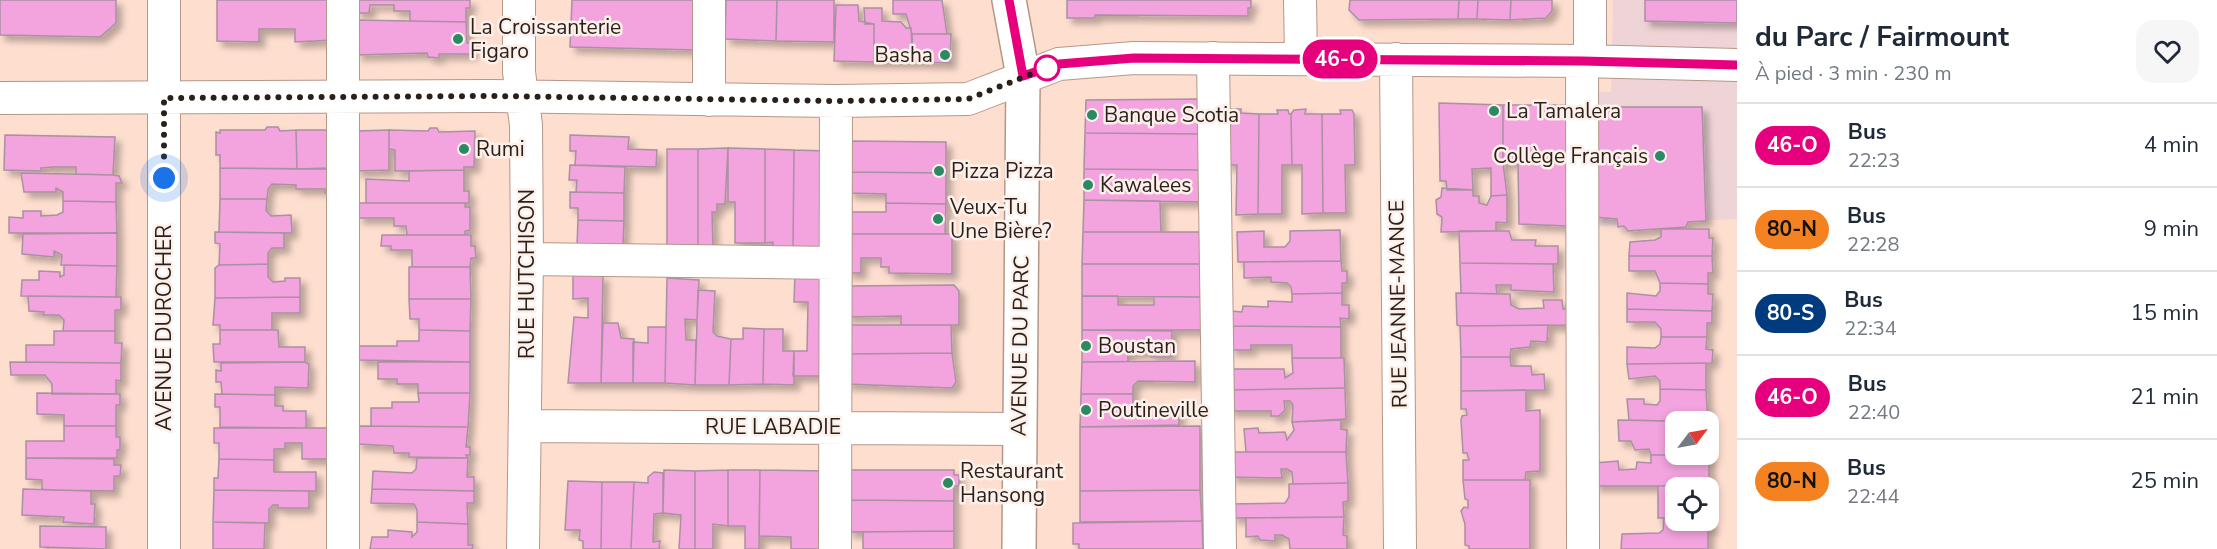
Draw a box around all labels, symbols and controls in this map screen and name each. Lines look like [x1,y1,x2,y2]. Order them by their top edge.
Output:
place label: La Croissanterie Figaro [470,13,621,65]
text: du Parc / Fairmount [1755,18,2009,56]
button: heart [2136,20,2199,83]
marker: La Croissanterie Figaro [451,32,465,46]
line badge: 46-O [1298,40,1382,78]
place label: Basha [875,41,933,69]
text: 46-O [1315,45,1365,73]
marker: Basha [938,48,952,62]
unlabelled marker [1034,55,1060,81]
text: À pied · 3 min · 230 m [1755,60,1952,87]
place label: La Tamalera [1506,97,1621,125]
place label: Banque Scotia [1104,101,1239,129]
marker: La Tamalera [1487,104,1501,118]
marker: Banque Scotia [1085,108,1099,122]
text: Bus [1848,117,1886,147]
text: 4 min [2144,130,2199,160]
text: 46-O [1767,131,1818,159]
place label: Rumi [476,135,525,163]
marker: Rumi [457,142,471,156]
place label: Collège Français [1493,142,1648,170]
text: 22:23 [1848,147,1900,174]
marker: Collège Français [1653,149,1667,163]
place label: Pizza Pizza [951,157,1054,185]
your location [149,163,179,193]
marker: Pizza Pizza [932,164,946,178]
place label: Kawalees [1100,171,1191,199]
marker: Kawalees [1081,178,1095,192]
street label: RUE HUTCHISON [513,189,541,359]
place label: Veux-Tu Une Bière? [949,193,1052,245]
street label: RUE JEANNE-MANCE [1382,200,1414,408]
text: Bus [1847,201,1886,231]
marker: Veux-Tu Une Bière? [931,212,945,226]
text: 9 min [2144,214,2199,244]
text: 80-N [1767,215,1817,243]
street label: AVENUE DUROCHER [150,225,178,431]
text: 22:28 [1847,231,1900,258]
street label: AVENUE DU PARC [1004,255,1036,437]
text: Bus [1844,285,1883,315]
text: 15 min [2131,298,2199,328]
text: 80-S [1767,299,1814,327]
text: 22:34 [1844,315,1897,342]
place label: Boustan [1098,332,1176,360]
marker: Boustan [1079,339,1093,353]
text: Bus [1848,369,1886,399]
text: 21 min [2131,382,2199,412]
text: 46-O [1767,383,1818,411]
place label: Poutineville [1098,396,1209,424]
text: 22:40 [1848,399,1900,426]
marker: Poutineville [1079,403,1093,417]
north arrow [1665,411,1719,465]
map controls [1665,411,1719,531]
street label: RUE LABADIE [705,413,841,441]
text: Bus [1847,453,1886,483]
place label: Restaurant Hansong [960,457,1064,509]
text: 25 min [2131,466,2199,496]
text: 80-N [1767,467,1817,495]
marker: Restaurant Hansong [941,476,955,490]
button: locate [1665,477,1719,531]
text: 22:44 [1847,483,1900,510]

